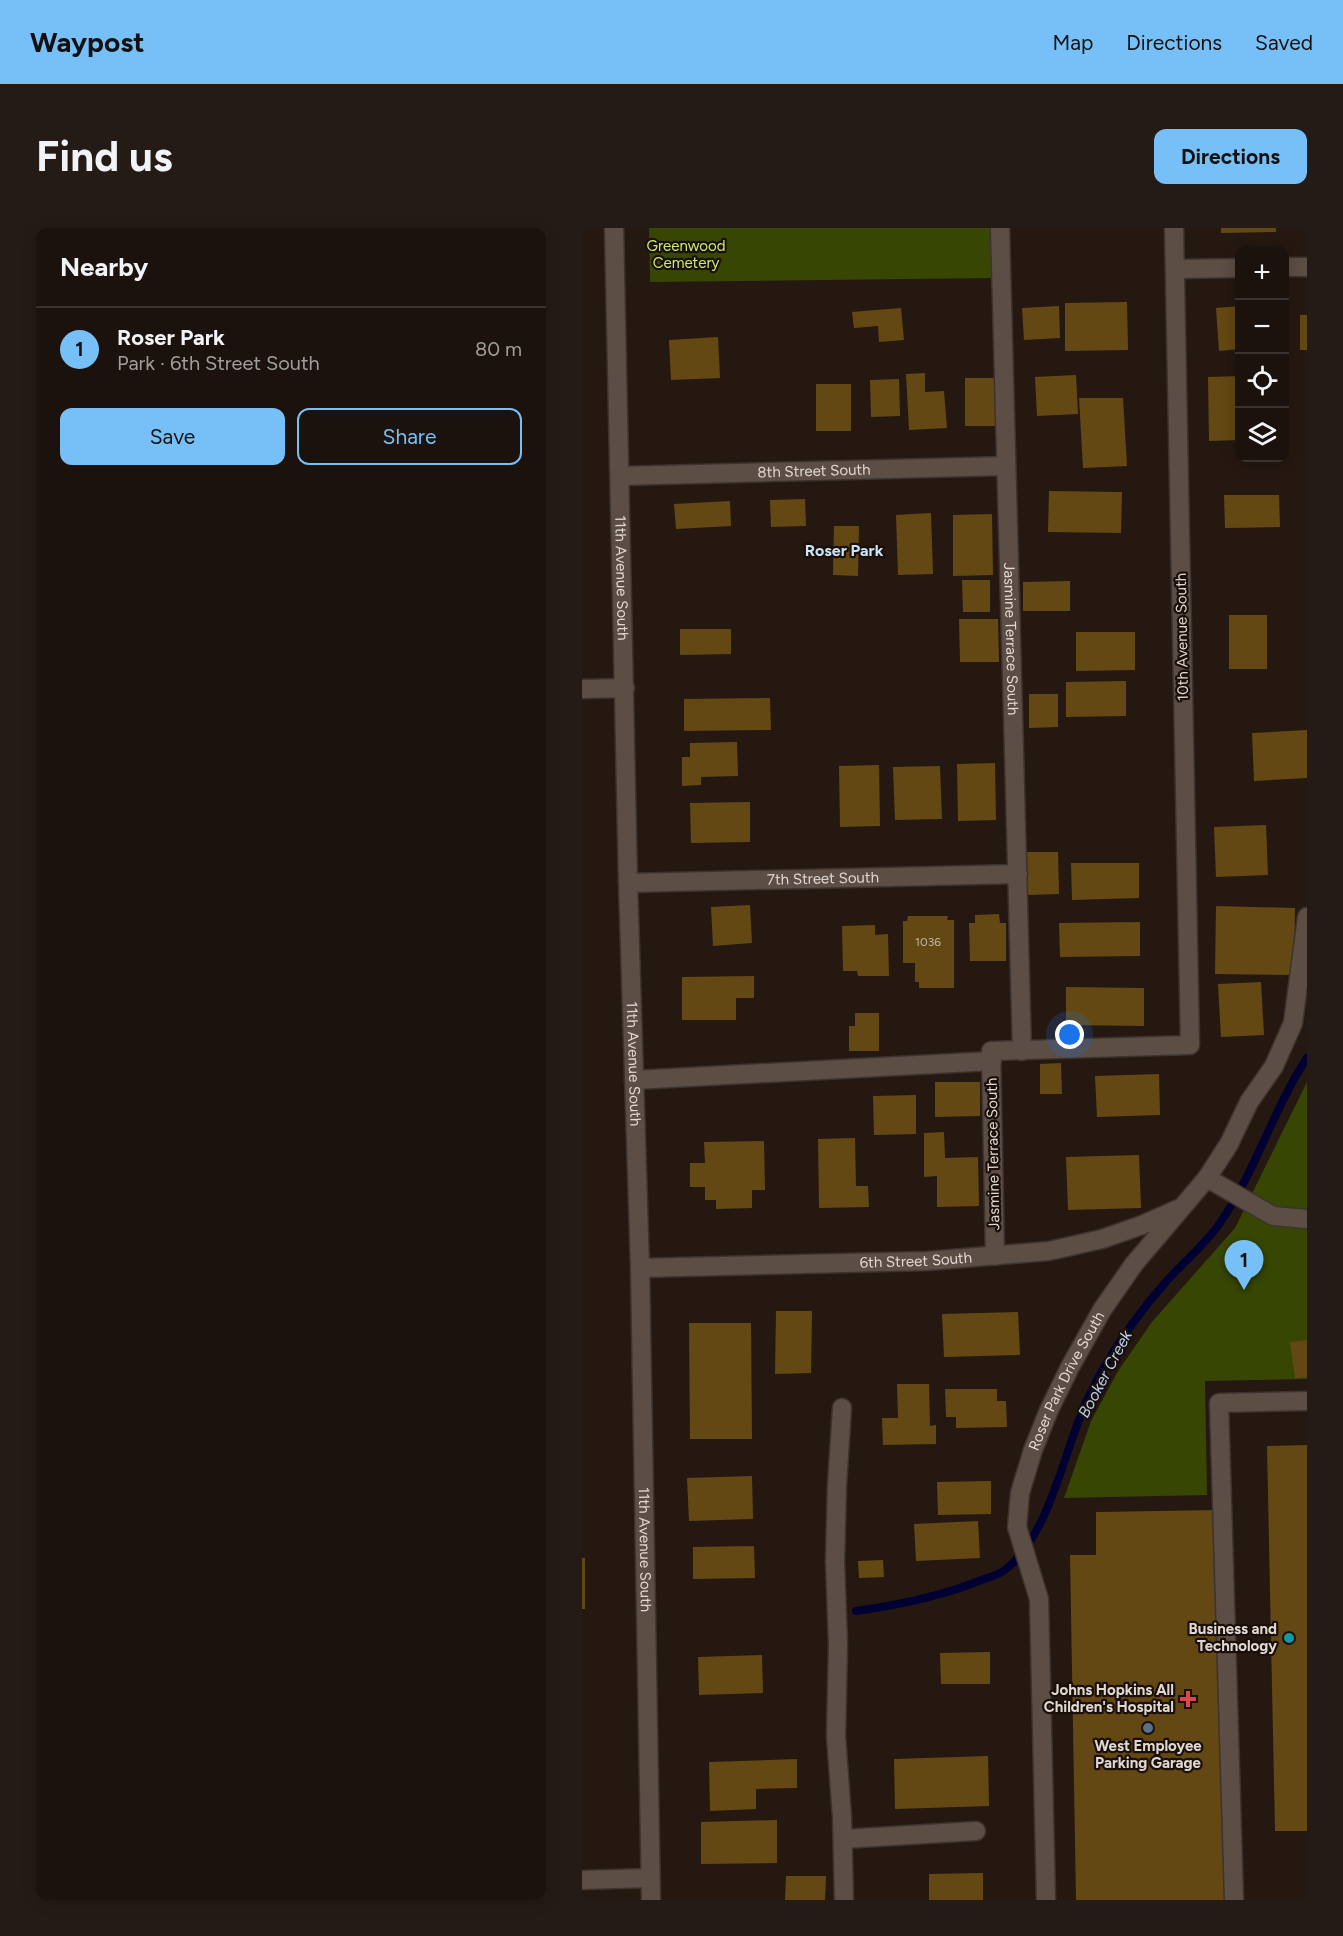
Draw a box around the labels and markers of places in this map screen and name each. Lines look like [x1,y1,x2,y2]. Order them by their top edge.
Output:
pin: 1 [1224,1240,1264,1290]
place label: Business and Technology [1189,1620,1277,1655]
marker: Business and Technology [1282,1631,1296,1645]
place label: Johns Hopkins All Children's Hospital [1044,1681,1174,1716]
marker: Johns Hopkins All Children's Hospital [1179,1690,1197,1708]
marker: West Employee Parking Garage [1141,1721,1155,1735]
place label: West Employee Parking Garage [1094,1737,1202,1772]

